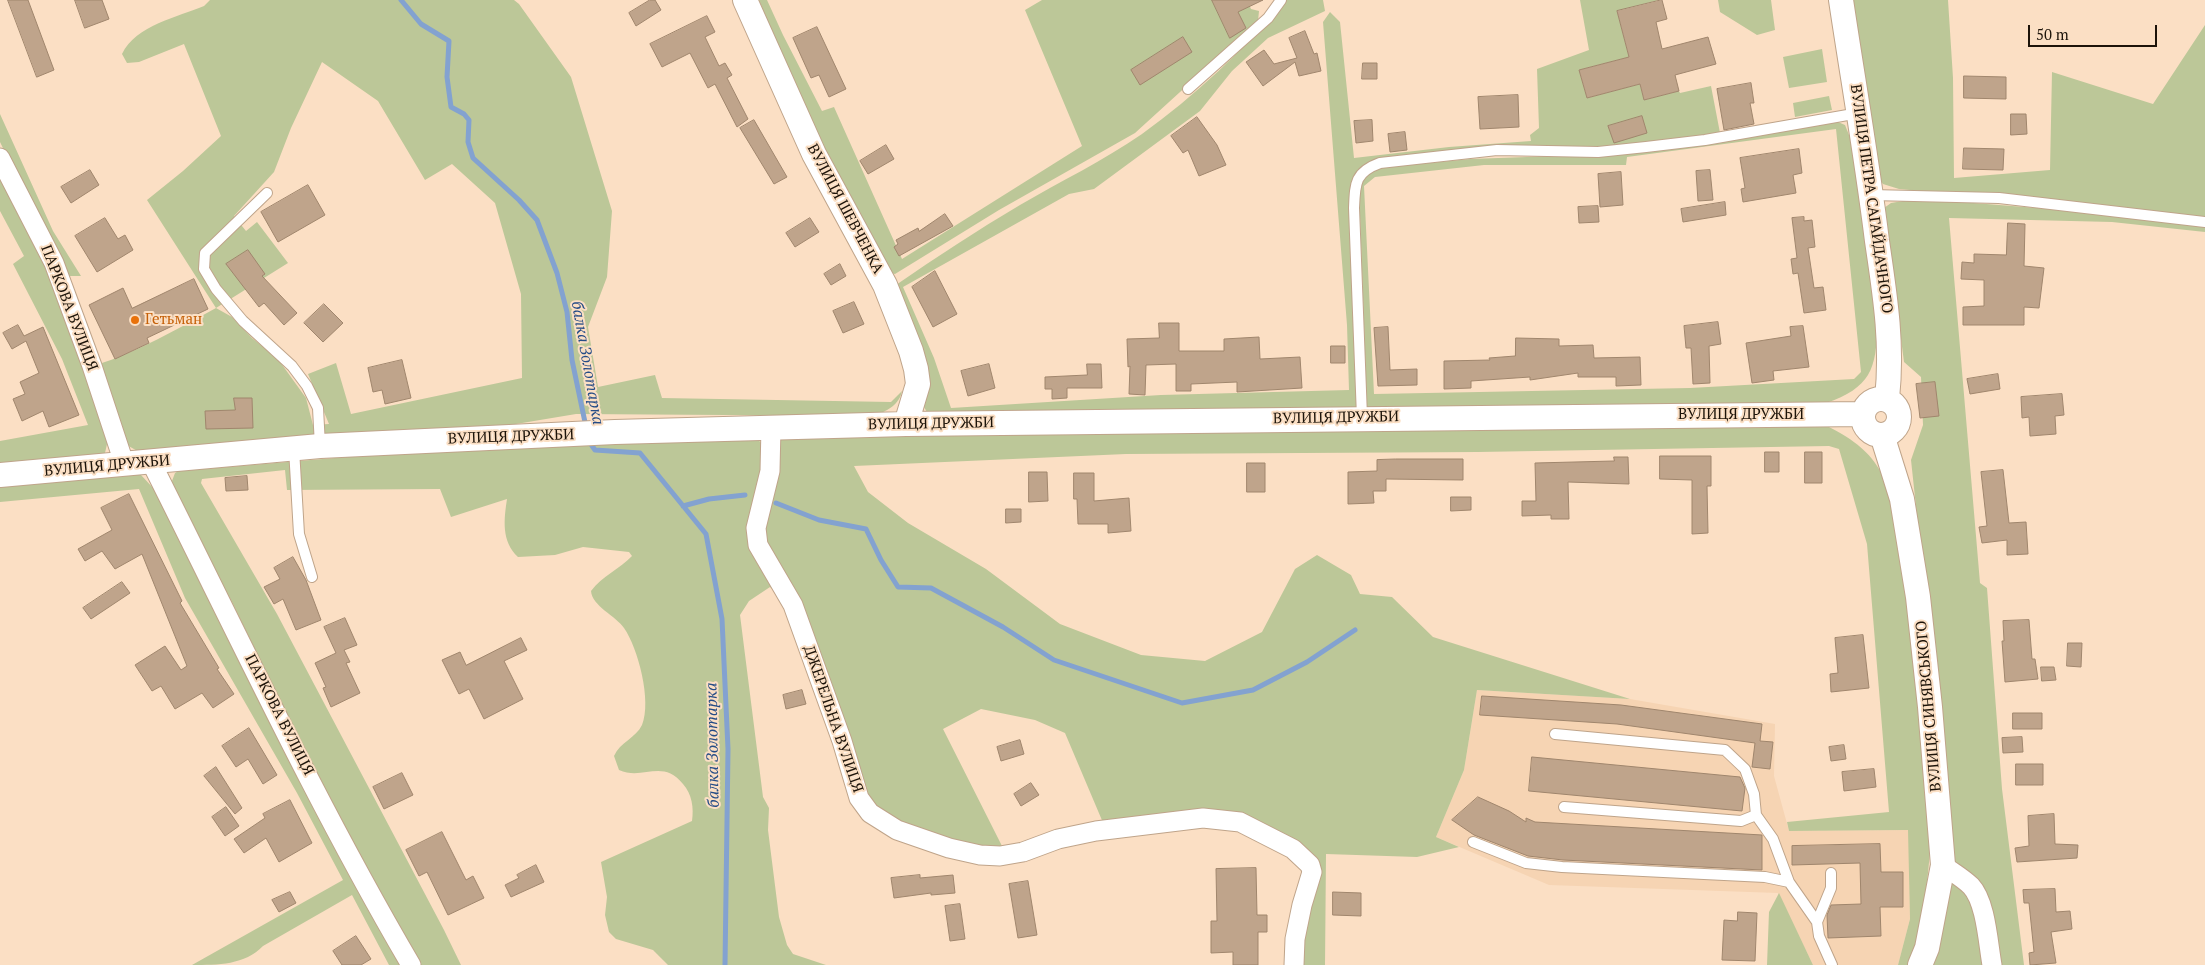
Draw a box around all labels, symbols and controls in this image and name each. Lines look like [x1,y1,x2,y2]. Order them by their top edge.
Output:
scale bar [2030,15,2159,47]
text: 50 m [2036,24,2069,44]
street label: ВУЛИЦЯ ПЕТРА САГАЙДАЧНОГО [1846,83,1896,315]
street label: ВУЛИЦЯ ШЕВЧЕНКА [803,141,887,277]
street label: ПАРКОВА ВУЛИЦЯ [37,243,101,373]
water label: балка Золотарка [567,300,607,426]
place label: Гетьман [145,311,202,329]
marker: Гетьман [129,314,141,326]
street label: ВУЛИЦЯ ДРУЖБИ [1678,406,1804,424]
street label: ВУЛИЦЯ ДРУЖБИ [1273,408,1399,428]
street label: ВУЛИЦЯ ДРУЖБИ [868,414,994,434]
street label: ВУЛИЦЯ ДРУЖБИ [448,426,574,448]
street label: ВУЛИЦЯ ДРУЖБИ [43,452,171,480]
street label: ВУЛИЦЯ СИНЯВСЬКОГО [1913,620,1945,792]
street label: ДЖЕРЕЛЬНА ВУЛИЦЯ [799,643,867,795]
street label: ПАРКОВА ВУЛИЦЯ [241,652,317,778]
water label: балка Золотарка [702,682,724,808]

